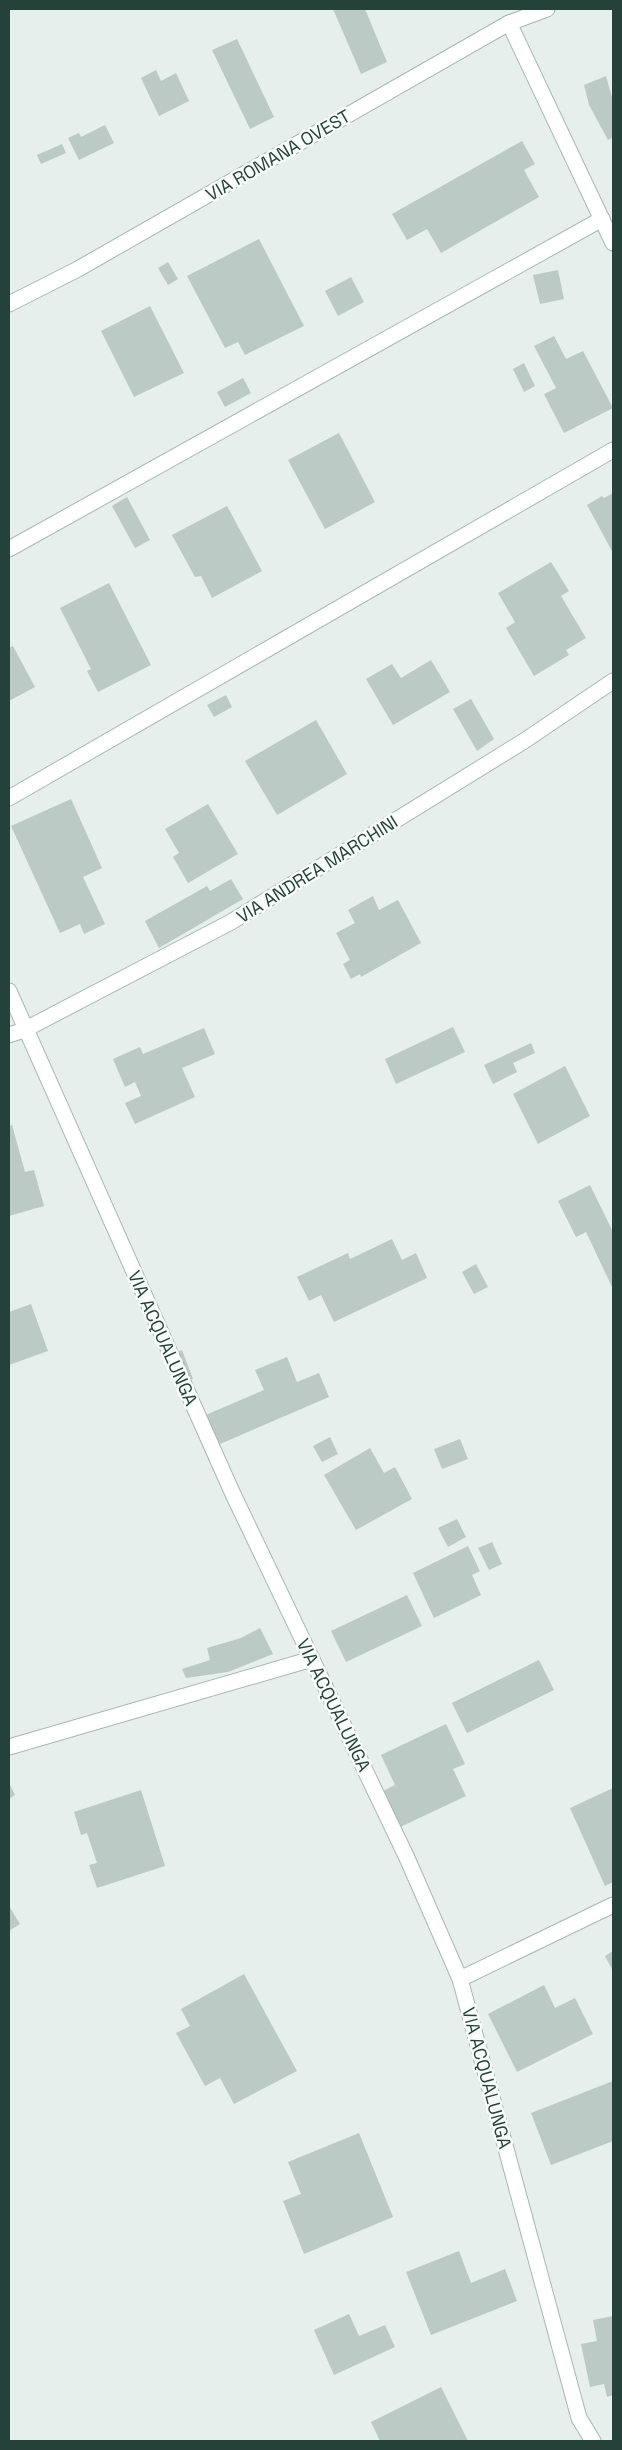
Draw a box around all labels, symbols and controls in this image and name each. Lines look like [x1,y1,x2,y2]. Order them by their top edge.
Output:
street label: VIA ROMANA OVEST [202,104,355,206]
street label: VIA ANDREA MARCHINI [232,810,402,928]
street label: VIA ACQUALUNGA [123,1267,203,1409]
street label: VIA ACQUALUNGA [292,1635,376,1775]
street label: VIA ACQUALUNGA [457,2005,517,2151]

